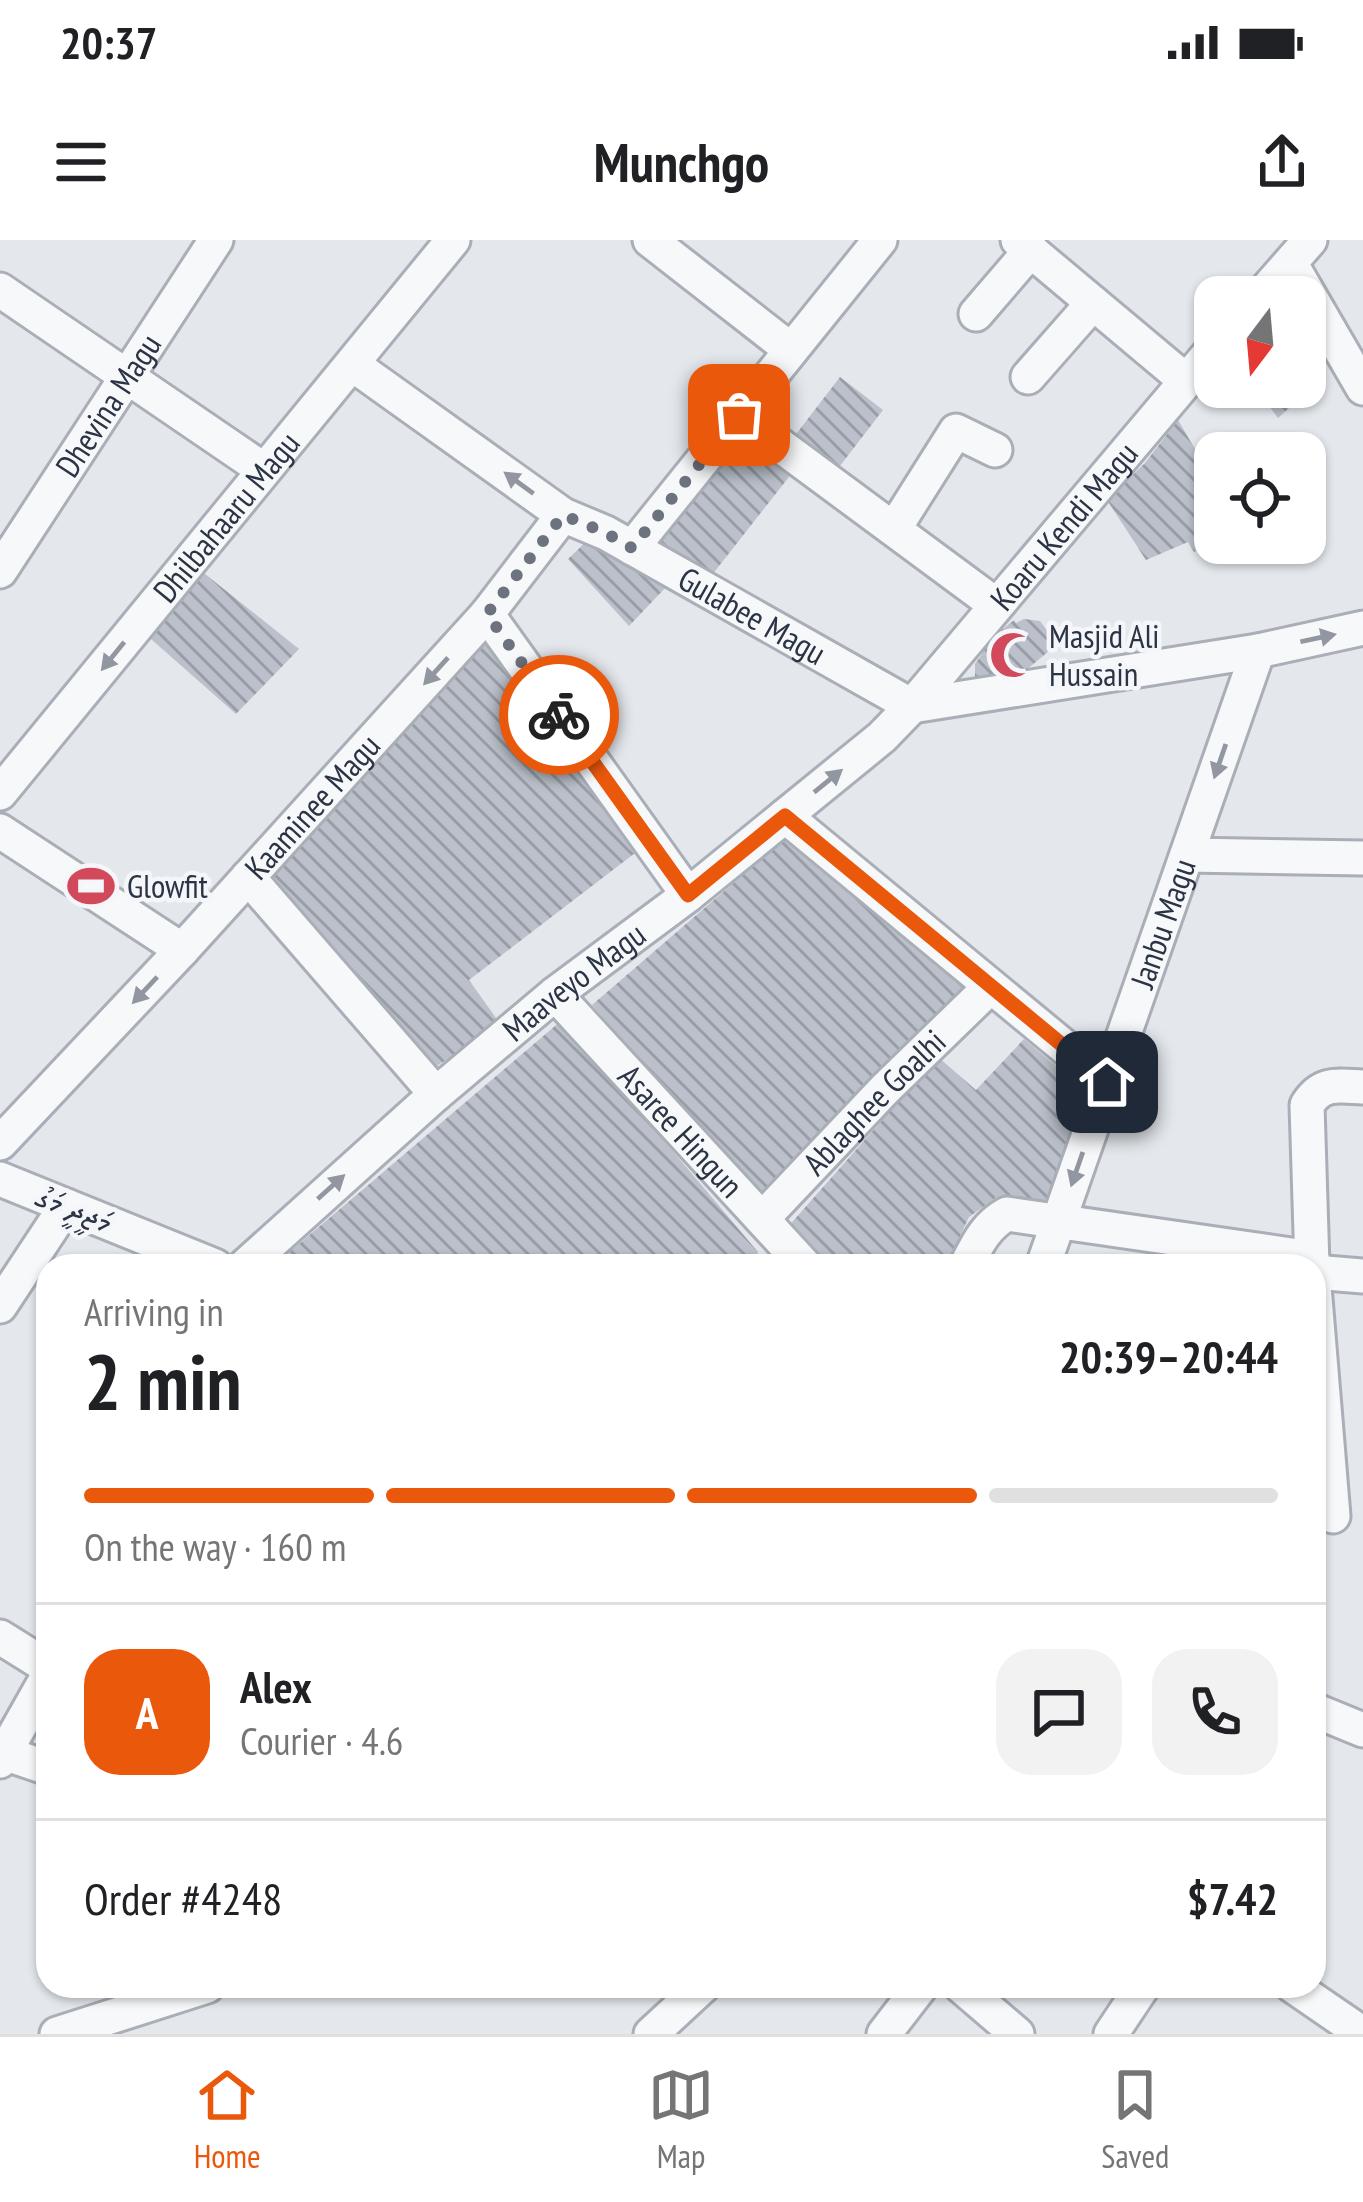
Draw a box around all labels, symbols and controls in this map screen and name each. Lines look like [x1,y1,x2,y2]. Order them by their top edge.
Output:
text: 20:37 [60,13,157,71]
text: Munchgo [594,127,769,197]
icon: menu [48,129,114,195]
icon: share [1249,129,1315,195]
north arrow [1194,276,1326,408]
map controls [1194,276,1326,564]
street label: Dhevina Magu [45,325,170,485]
pin [688,364,790,466]
icon: bag [706,382,772,448]
street label: Dhilbahaaru Magu [143,422,309,611]
button: locate [1194,432,1326,564]
street label: Koaru Kendi Magu [980,433,1147,619]
one-way arrow [503,472,535,496]
street label: Gulabee Magu [671,556,834,674]
place label: Masjid Ali Hussain [1049,614,1159,695]
one-way arrow [1299,627,1337,646]
mosque icon: Masjid Ali Hussain [988,630,1038,680]
one-way arrow [100,640,126,671]
courier [499,655,619,775]
one-way arrow [423,656,450,685]
icon: bike [526,682,592,748]
street label: Kaaminee Magu [235,724,389,888]
one-way arrow [1210,743,1228,779]
one-way arrow [813,769,844,794]
street label: Janbu Magu [1120,853,1205,995]
sports icon: Glowfit [66,861,116,911]
place label: Glowfit [127,864,208,907]
street label: Maaveyo Magu [493,912,654,1050]
one-way arrow [131,975,159,1004]
street label: Ablaghee Goalhi [793,1020,954,1184]
pin [1056,1031,1158,1133]
icon: home [1074,1049,1140,1115]
street label: Asaree Hingun [609,1055,753,1206]
one-way arrow [1067,1151,1085,1187]
street label: މަޖީދީ މަގު [28,1174,120,1245]
one-way arrow [317,1174,346,1201]
text: Arriving in [84,1286,224,1337]
text: 20:39–20:44 [1059,1327,1278,1385]
text: 2 min [84,1331,242,1432]
text: On the way · 160 m [84,1521,346,1572]
button: chat [996,1649,1122,1775]
button: phone [1152,1649,1278,1775]
text: Alex [240,1657,312,1715]
text: A [136,1683,158,1741]
text: Courier · 4.6 [240,1715,403,1766]
text: Order #4248 [84,1869,282,1927]
text: $7.42 [1187,1869,1278,1927]
tab: Home [194,2062,261,2177]
tab: Map [648,2062,714,2177]
tab: Saved [1101,2062,1169,2177]

